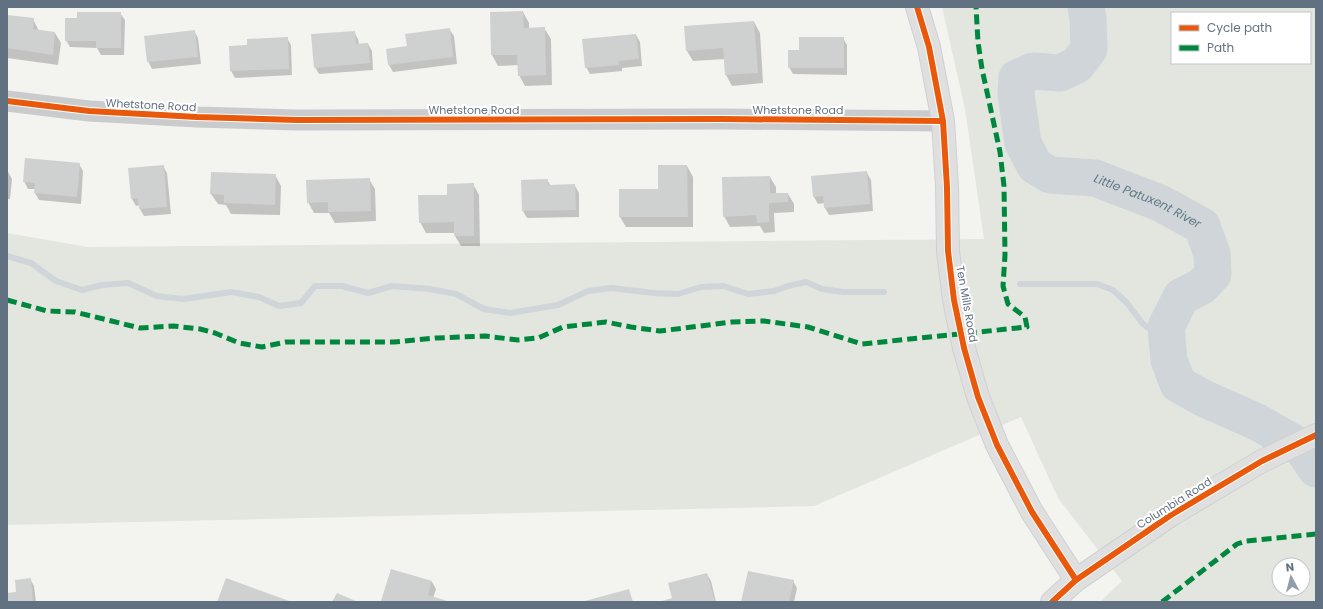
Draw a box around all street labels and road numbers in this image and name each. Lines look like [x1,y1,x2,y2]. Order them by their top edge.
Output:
street label: Whetstone Road [105,95,197,115]
street label: Whetstone Road [429,102,519,118]
street label: Whetstone Road [753,102,843,118]
street label: Ten Mills Road [952,264,982,344]
street label: Columbia Road [1133,473,1215,533]

